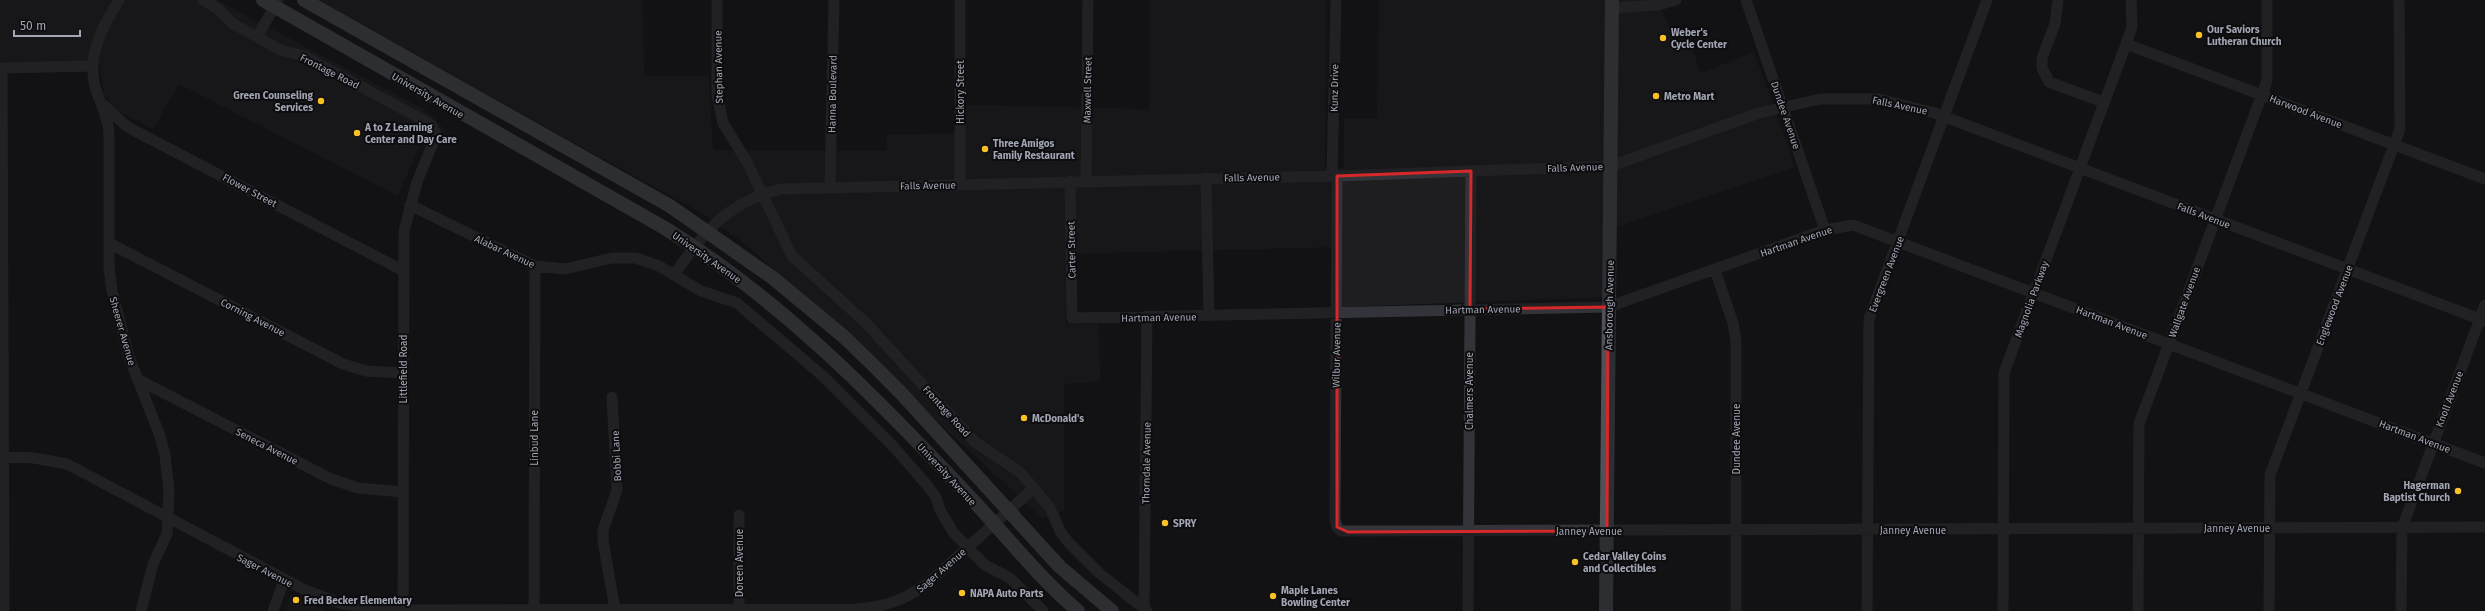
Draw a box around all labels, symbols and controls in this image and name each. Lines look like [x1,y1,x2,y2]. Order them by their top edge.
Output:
scale bar [14,12,80,38]
text: 50 m [20,19,46,33]
place label: Our Saviors Lutheran Church [2207,24,2282,48]
place label: Weber's Cycle Center [1671,27,1728,51]
street label: Stephan Avenue [712,30,726,104]
marker: Our Saviors Lutheran Church [2194,30,2204,40]
marker: Weber's Cycle Center [1658,33,1668,43]
street label: Frontage Road [298,52,361,92]
street label: Hanna Boulevard [826,55,840,133]
street label: Maxwell Street [1081,56,1095,123]
street label: Hickory Street [955,60,967,124]
street label: Kunz Drive [1329,64,1341,112]
street label: University Avenue [389,70,466,121]
street label: Dundee Avenue [1768,80,1802,151]
place label: Green Counseling Services [233,90,313,114]
marker: Metro Mart [1651,91,1661,101]
place label: Metro Mart [1664,91,1715,103]
street label: Harwood Avenue [2268,93,2344,131]
street label: Falls Avenue [1871,94,1928,118]
marker: Green Counseling Services [316,96,326,106]
place label: A to Z Learning Center and Day Care [364,122,457,146]
marker: A to Z Learning Center and Day Care [352,128,362,138]
place label: Three Amigos Family Restaurant [993,138,1075,162]
marker: Three Amigos Family Restaurant [980,144,990,154]
street label: Falls Avenue [1547,161,1603,175]
street label: Flower Street [220,172,279,210]
street label: Falls Avenue [1224,172,1280,184]
street label: Falls Avenue [900,180,956,192]
street label: Falls Avenue [2175,200,2232,232]
street label: Carter Street [1065,221,1078,279]
street label: Hartman Avenue [1759,224,1834,260]
street label: University Avenue [670,230,743,286]
street label: Alabar Avenue [473,233,537,271]
street label: Evergreen Avenue [1867,235,1907,314]
street label: Magnolia Parkway [2012,259,2051,339]
street label: Ansborough Avenue [1603,260,1617,350]
street label: Englewood Avenue [2314,263,2356,347]
street label: Wallgate Avenue [2167,265,2203,339]
street label: Sheerer Avenue [106,296,138,367]
street label: Corning Avenue [218,296,287,339]
street label: Hartman Avenue [1445,303,1521,317]
street label: Hartman Avenue [2074,304,2149,342]
street label: Hartman Avenue [1121,311,1197,325]
street label: Wilbur Avenue [1330,322,1344,388]
street label: Littlefield Road [398,334,410,404]
street label: Chalmers Avenue [1464,352,1476,430]
street label: Knoll Avenue [2434,370,2466,429]
street label: Frontage Road [920,384,972,440]
street label: Dundee Avenue [1731,404,1743,474]
street label: Linbud Lane [529,410,541,466]
marker: McDonald's [1019,413,1029,423]
place label: McDonald's [1032,413,1084,425]
street label: Hartman Avenue [2377,418,2452,456]
street label: Thorndale Avenue [1140,422,1154,504]
street label: Seneca Avenue [233,426,300,468]
street label: Bobbi Lane [610,430,624,482]
street label: University Avenue [914,441,978,508]
place label: Hagerman Baptist Church [2383,480,2450,504]
marker: Hagerman Baptist Church [2453,486,2463,496]
marker: SPRY [1160,518,1170,528]
place label: SPRY [1173,518,1198,530]
street label: Janney Avenue [2204,523,2270,535]
street label: Janney Avenue [1880,525,1946,537]
street label: Janney Avenue [1556,526,1622,538]
street label: Doreen Avenue [734,529,746,597]
street label: Sager Avenue [915,546,969,595]
place label: Cedar Valley Coins and Collectibles [1583,551,1666,575]
street label: Sager Avenue [235,552,294,590]
marker: Cedar Valley Coins and Collectibles [1570,557,1580,567]
place label: Maple Lanes Bowling Center [1281,585,1351,609]
marker: NAPA Auto Parts [957,588,967,598]
place label: NAPA Auto Parts [970,588,1044,600]
marker: Maple Lanes Bowling Center [1268,591,1278,601]
marker: Fred Becker Elementary [291,595,301,605]
place label: Fred Becker Elementary [304,595,412,607]

